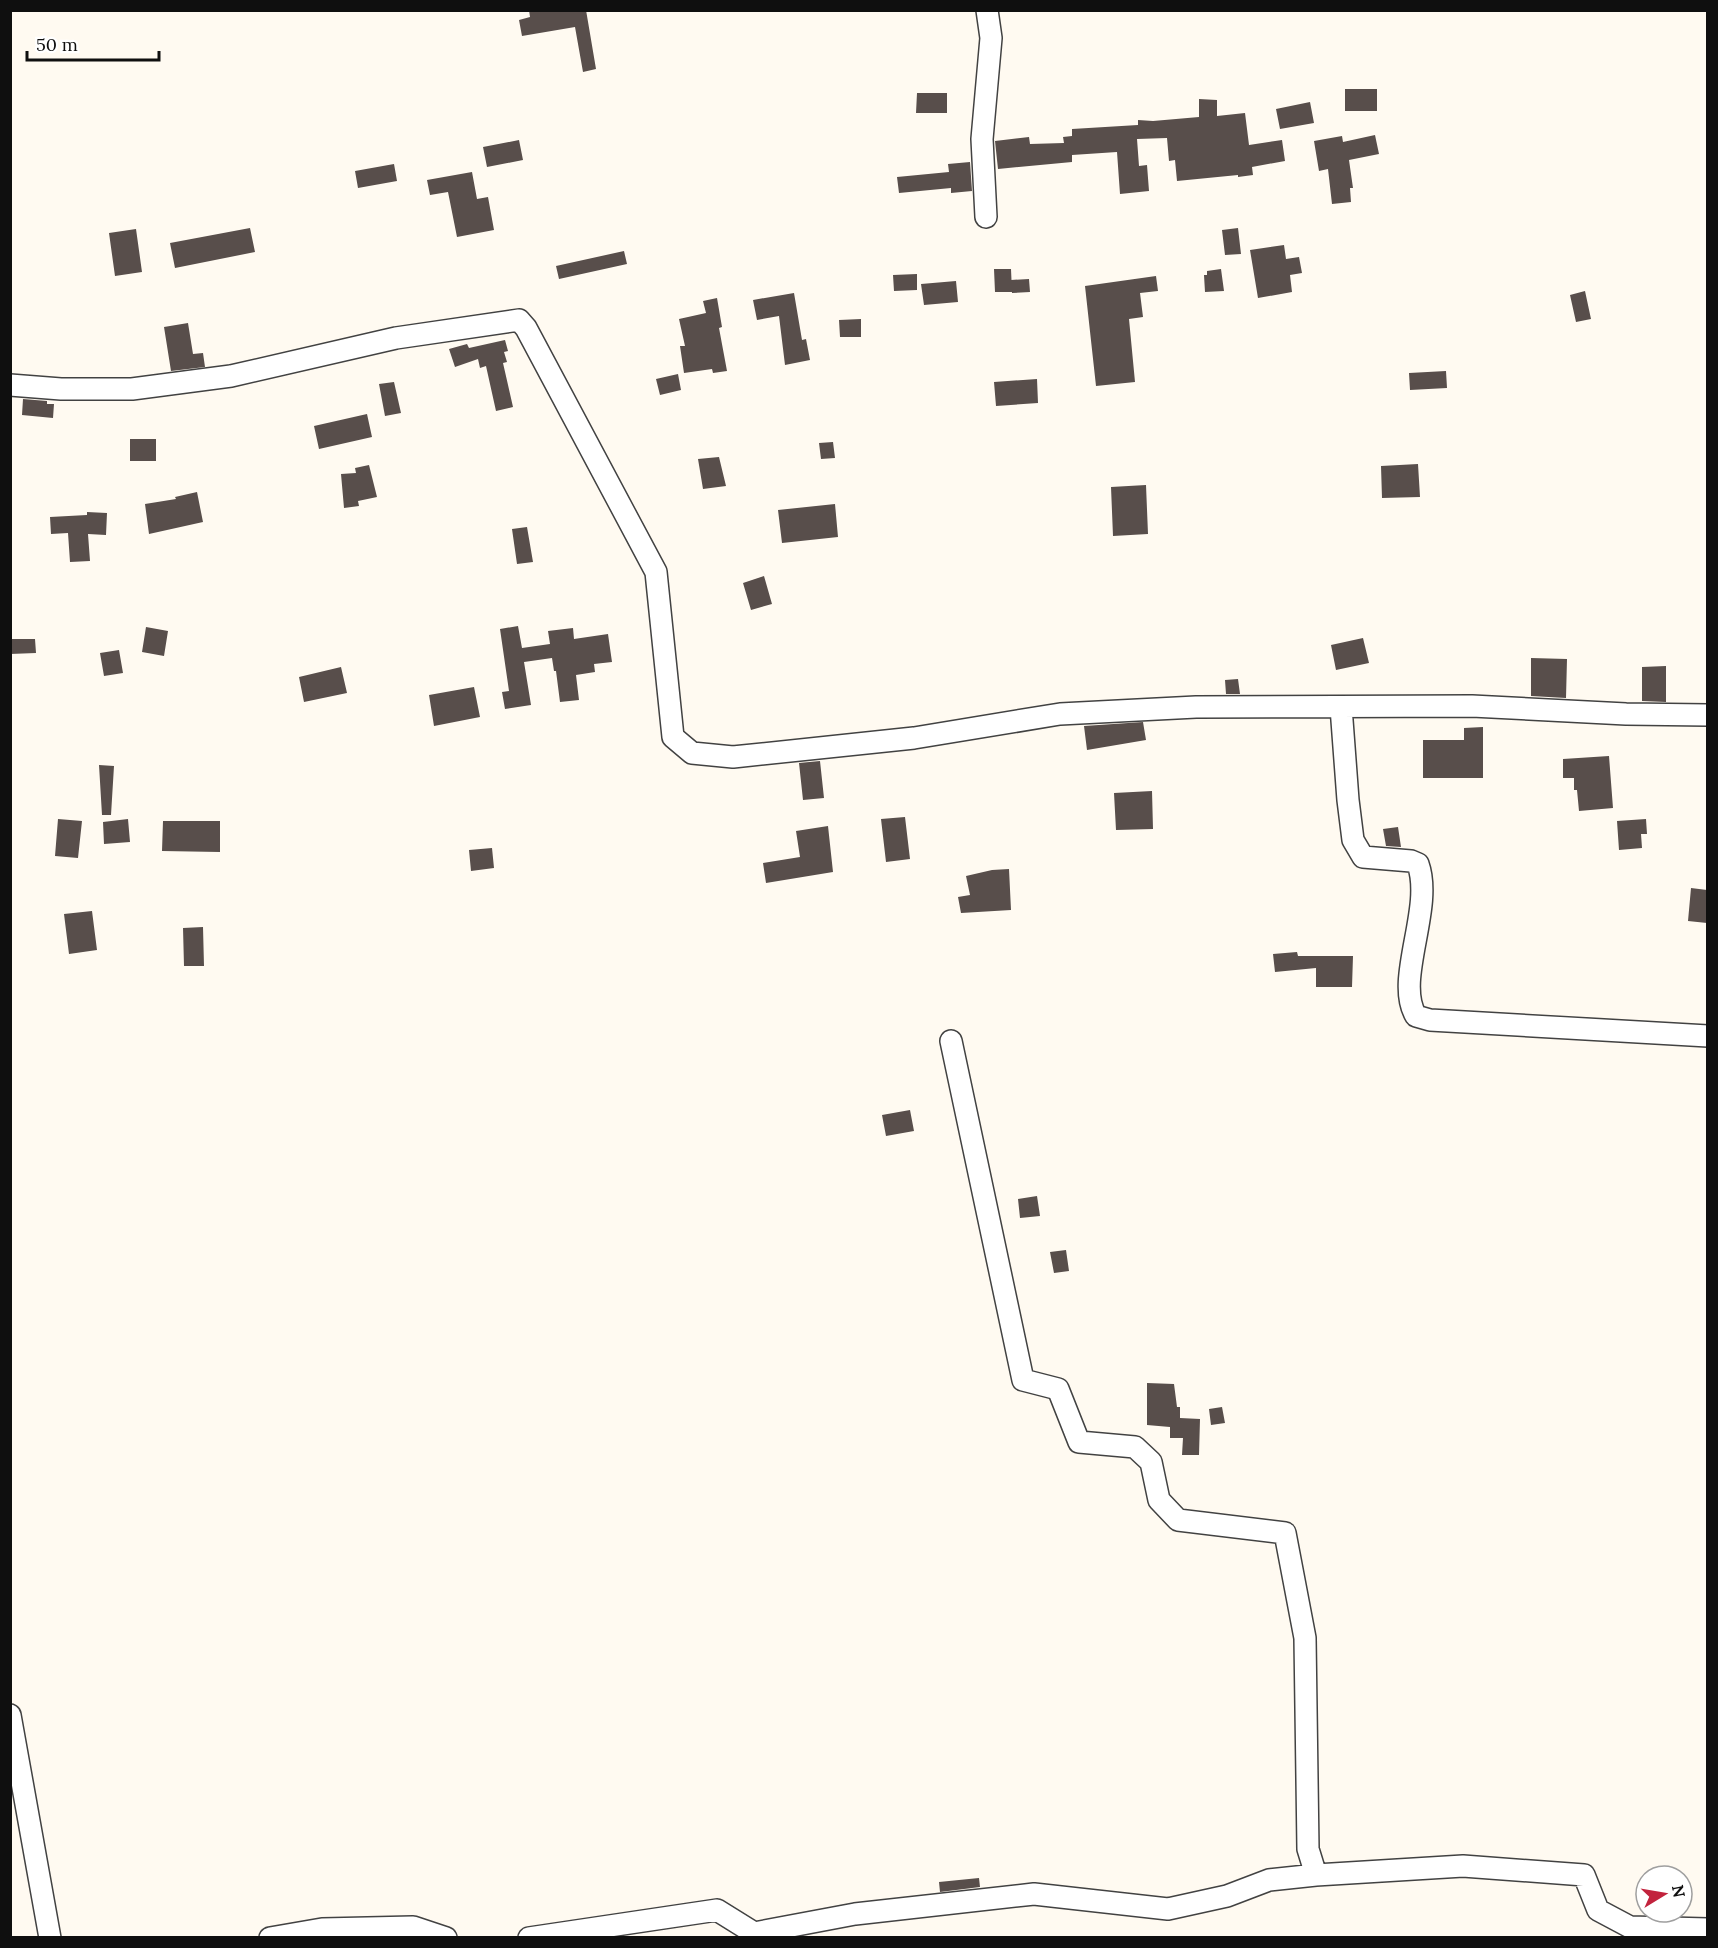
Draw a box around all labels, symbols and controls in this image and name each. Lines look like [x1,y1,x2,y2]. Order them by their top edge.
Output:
scale bar [27,24,159,62]
text: 50 m [36,33,78,56]
north arrow [1634,1864,1694,1924]
text: N [1668,1883,1690,1899]

